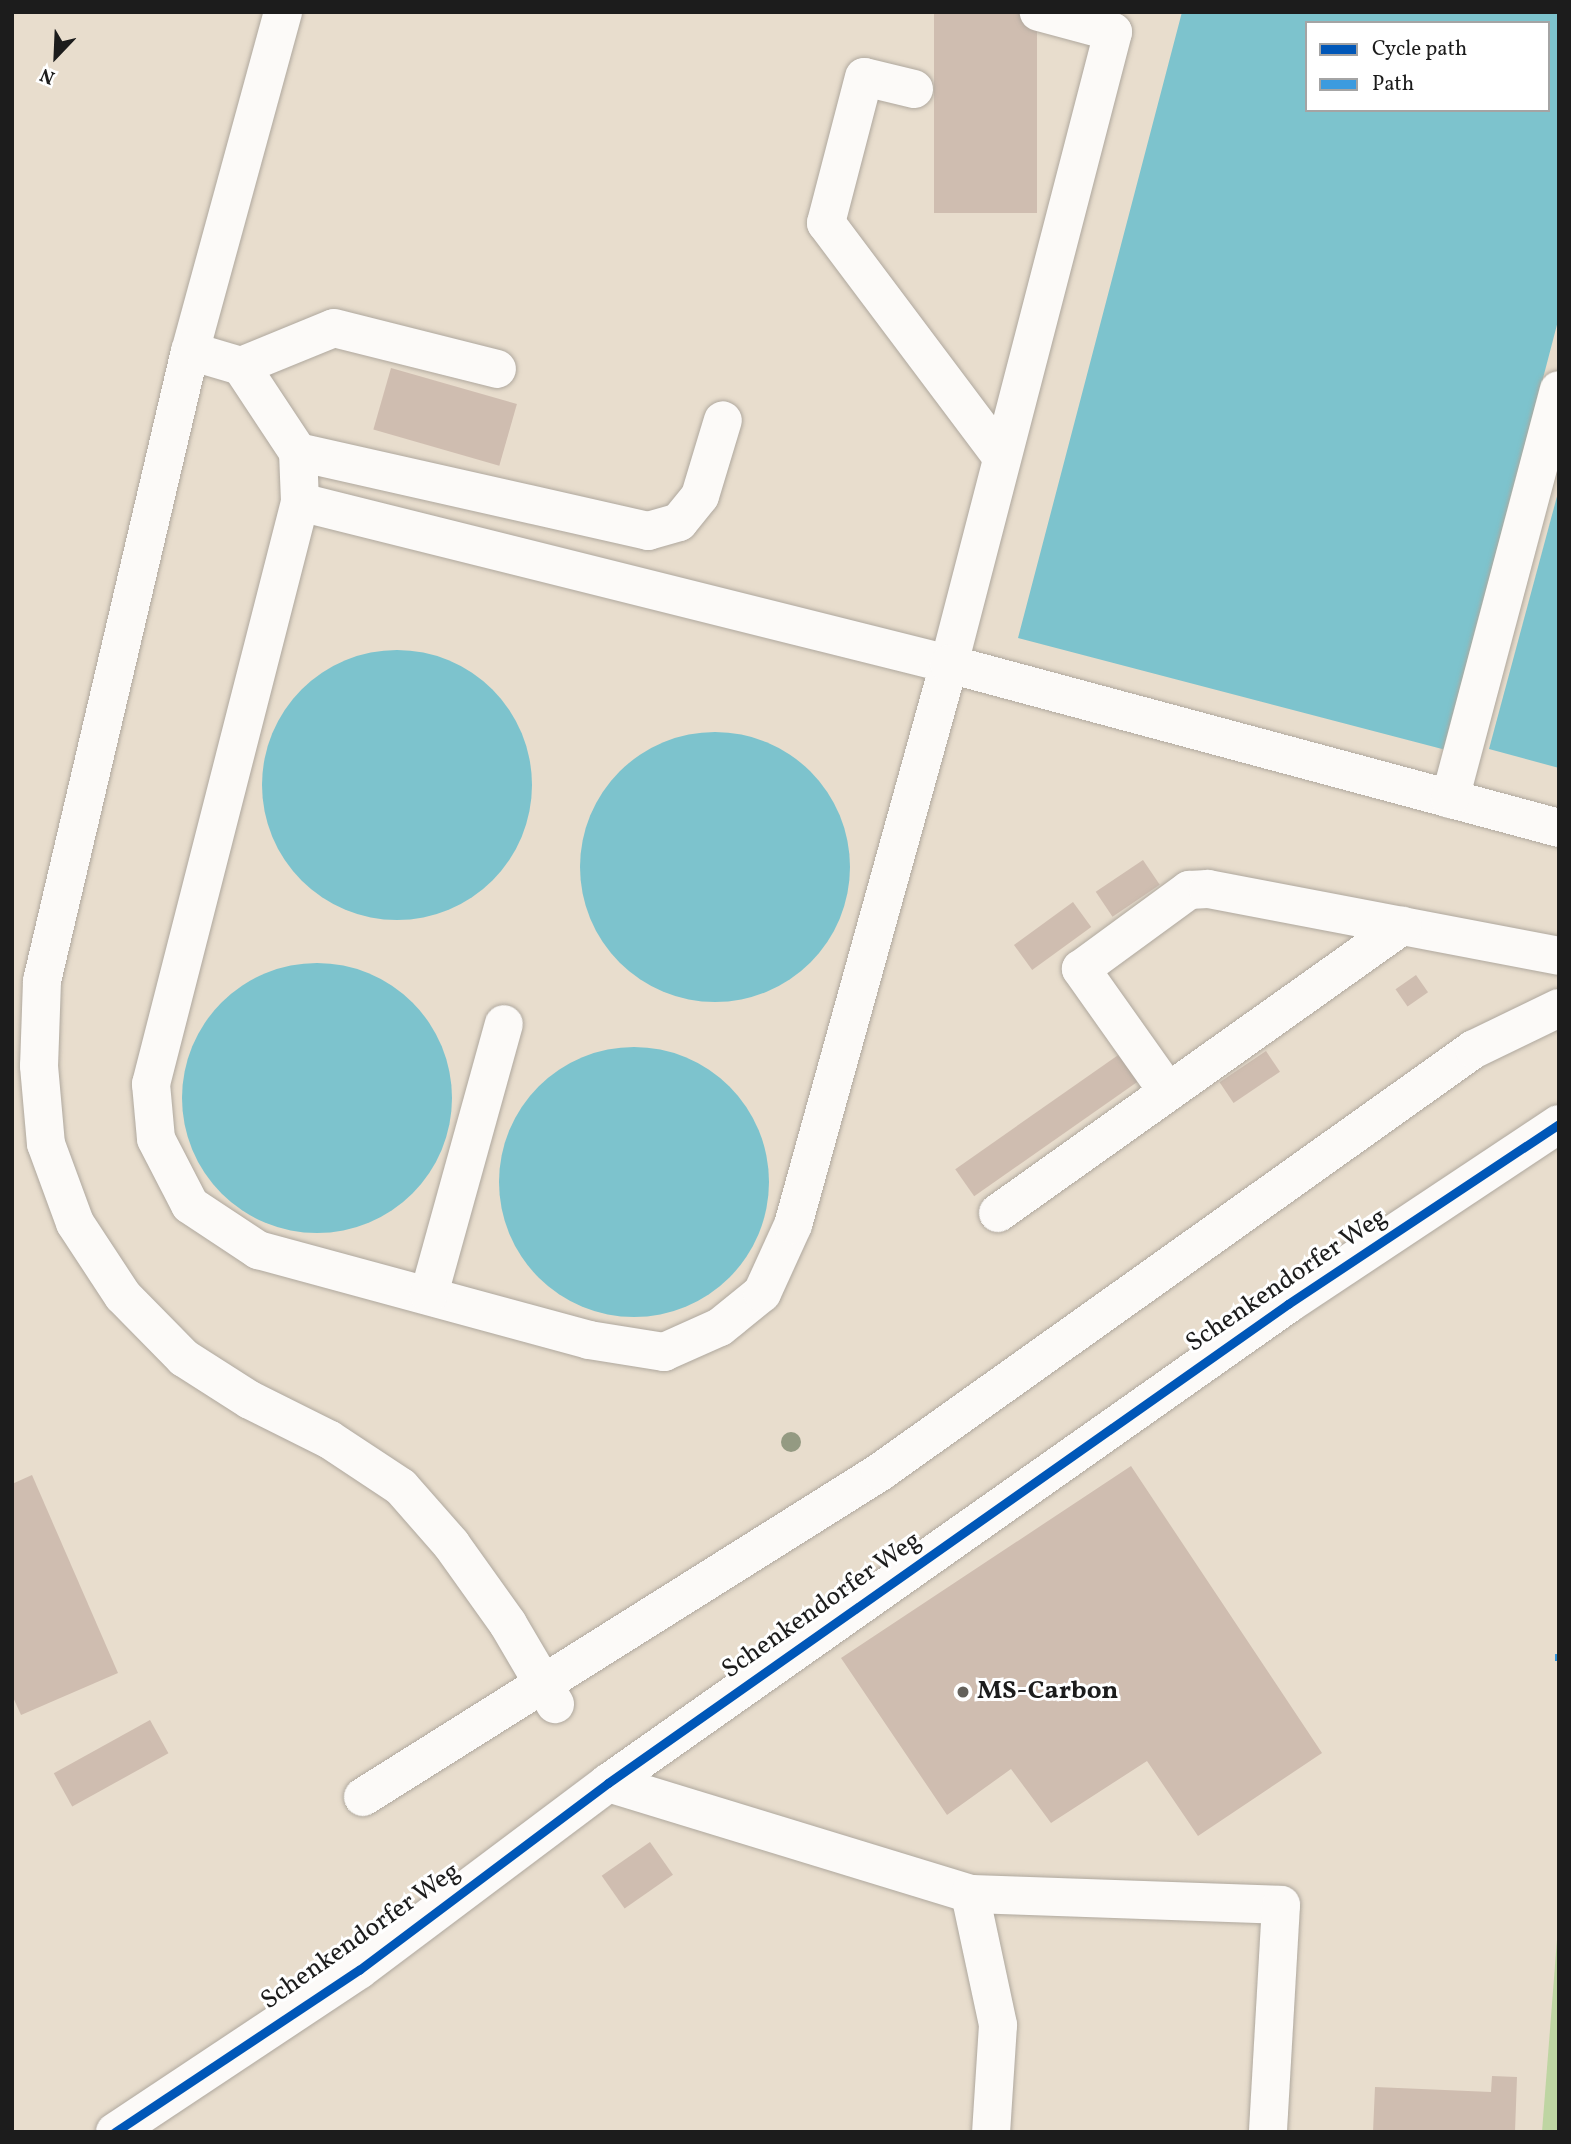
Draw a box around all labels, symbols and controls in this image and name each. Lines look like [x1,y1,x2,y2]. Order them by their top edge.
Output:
north arrow [21,21,91,91]
legend [1305,21,1550,112]
text: Cycle path [1372,35,1467,64]
text: N [36,61,59,90]
text: Path [1372,70,1414,99]
street label: Schenkendorfer Weg [1180,1202,1394,1360]
street label: Schenkendorfer Weg [716,1525,928,1687]
place label: MS-Carbon [977,1676,1119,1708]
marker: MS-Carbon [955,1684,971,1700]
street label: Schenkendorfer Weg [255,1856,467,2018]

